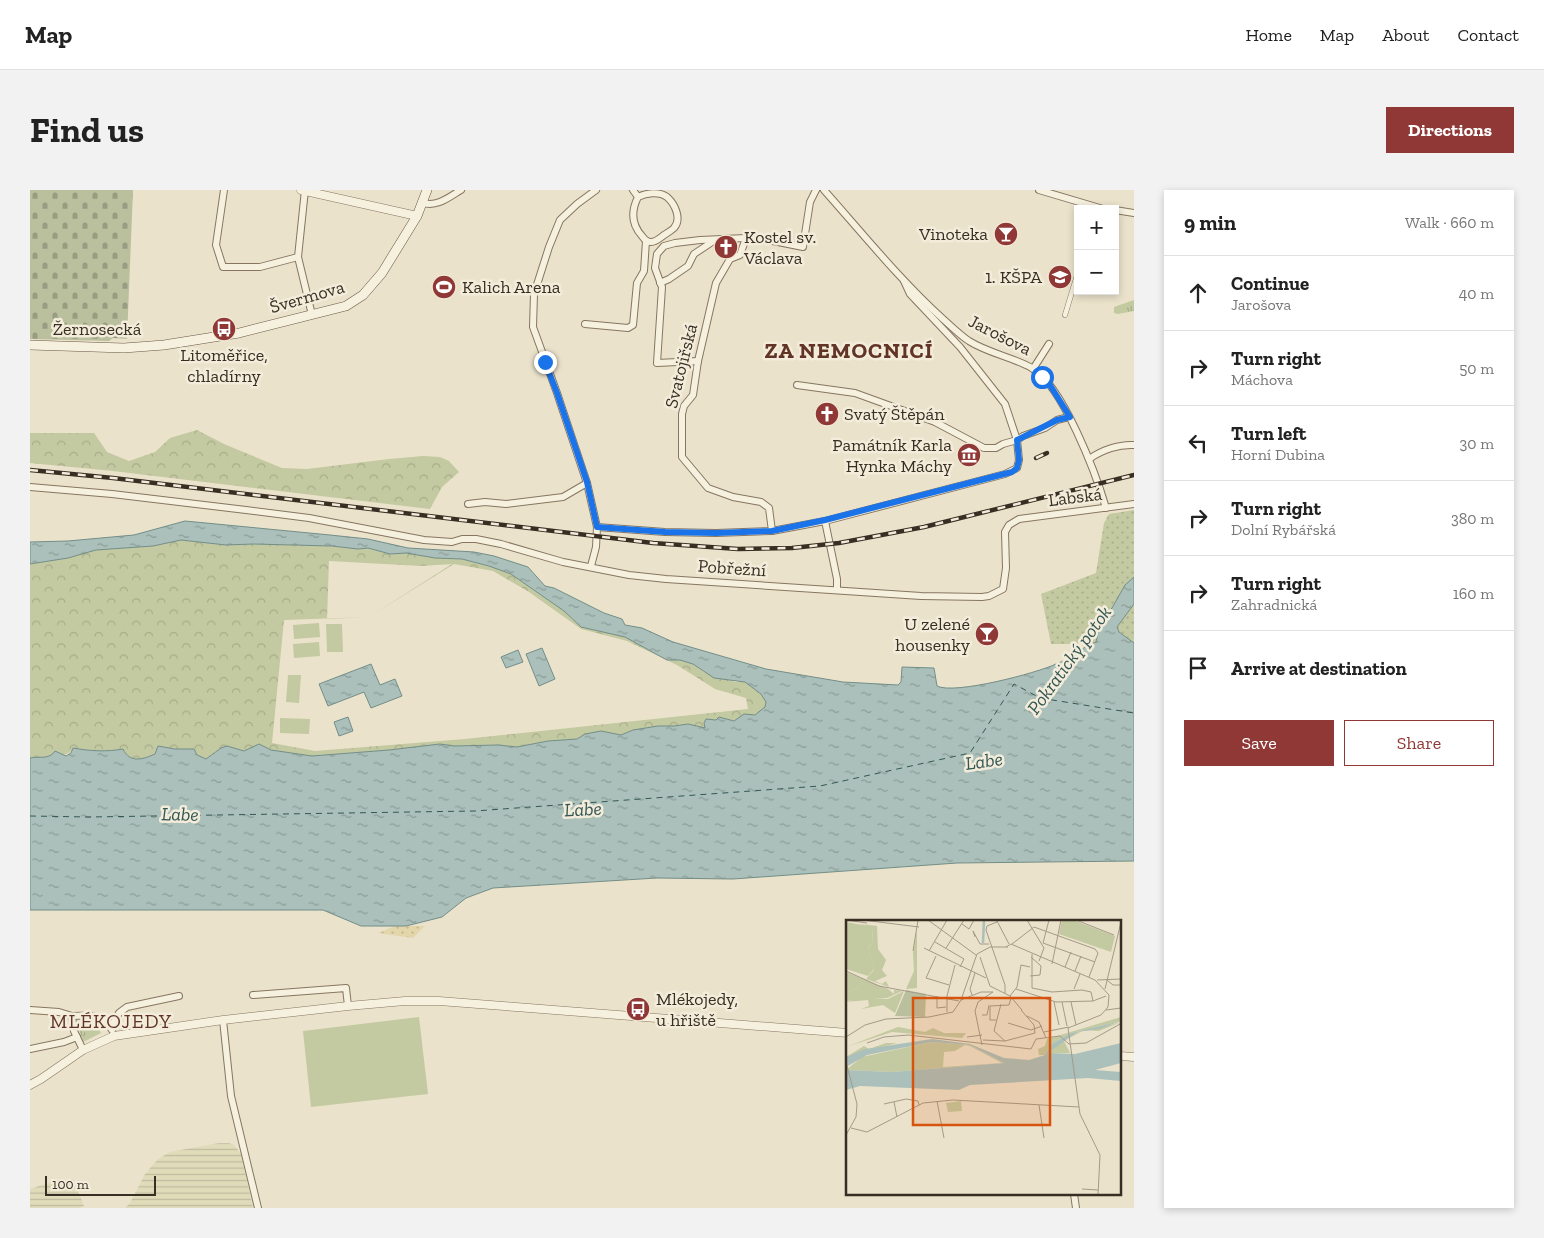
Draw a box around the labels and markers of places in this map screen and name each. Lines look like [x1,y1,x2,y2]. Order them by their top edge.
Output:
bar icon: Vinoteka [993,221,1019,247]
place label: Vinoteka [918,223,988,245]
place label: Kostel sv. Václava [743,226,816,269]
church icon: Kostel sv. Václava [713,234,739,260]
school or university icon: 1. KŠPA [1047,264,1073,290]
place label: 1. KŠPA [985,266,1042,288]
sports icon: Kalich Arena [431,274,457,300]
place label: Kalich Arena [462,276,561,298]
bus stop icon: Litoměřice, chladírny [211,316,237,342]
place label: Litoměřice, chladírny [180,344,268,387]
church icon: Svatý Štěpán [814,401,840,427]
place label: Svatý Štěpán [844,403,945,425]
place label: Památník Karla Hynka Máchy [832,434,953,477]
museum icon: Památník Karla Hynka Máchy [956,442,982,468]
place label: U zelené housenky [895,613,971,656]
bar icon: U zelené housenky [974,621,1000,647]
place label: Mlékojedy, u hřiště [656,988,738,1031]
bus stop icon: Mlékojedy, u hřiště [625,996,651,1022]

